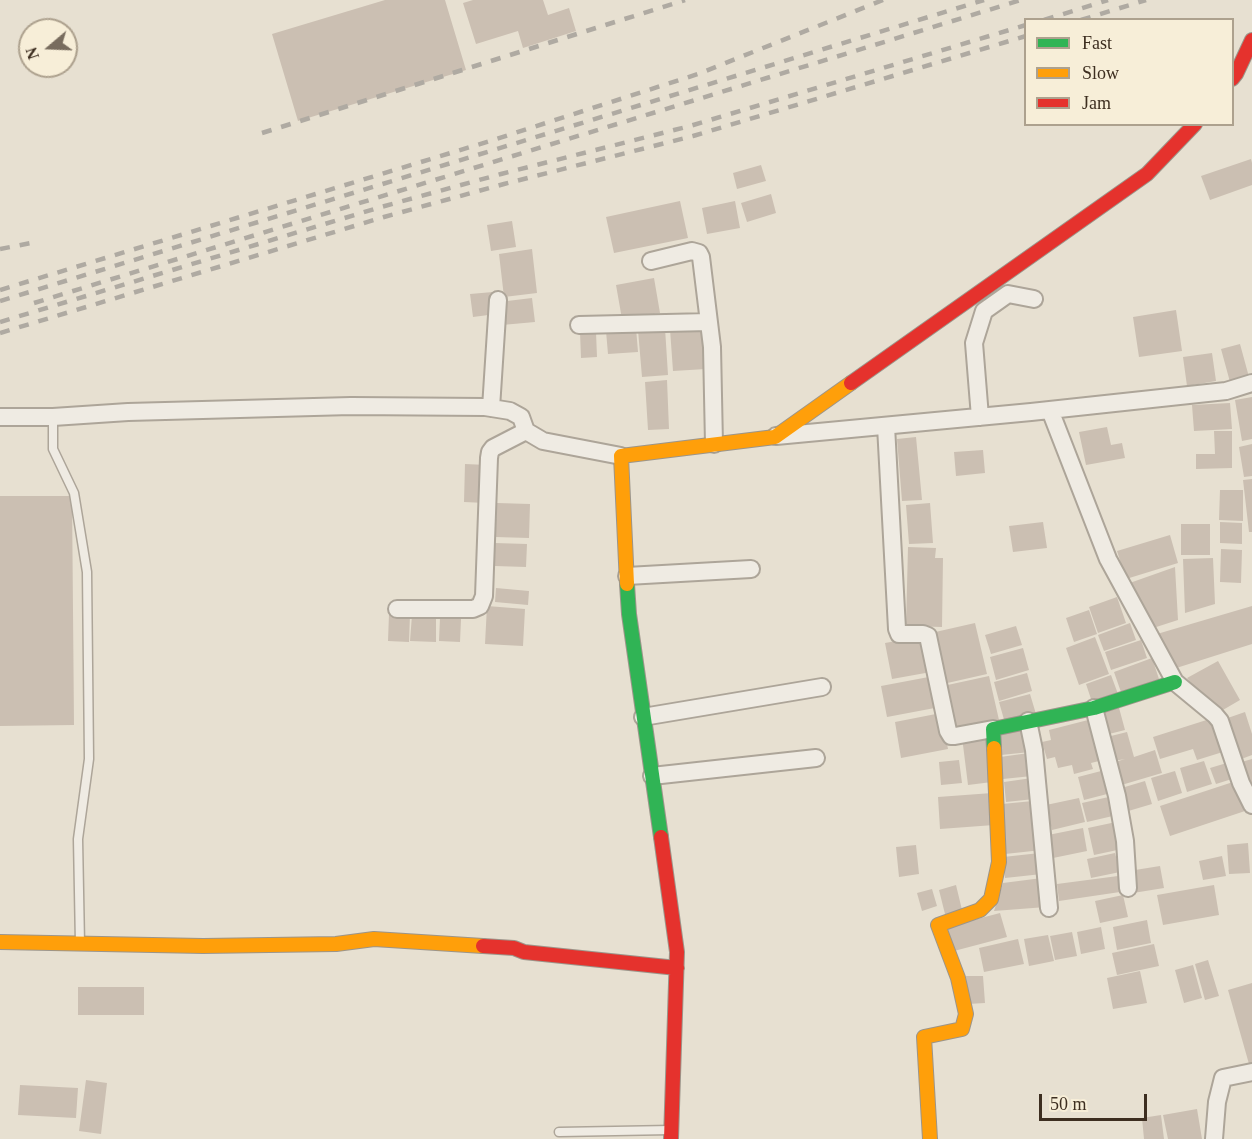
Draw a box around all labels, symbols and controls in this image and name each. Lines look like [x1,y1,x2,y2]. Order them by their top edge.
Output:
north arrow [18,18,78,78]
legend [1024,18,1234,126]
text: Fast [1082,33,1112,53]
text: N [22,45,42,62]
text: Slow [1082,63,1119,83]
text: Jam [1082,93,1111,113]
scale bar [1042,1082,1150,1120]
text: 50 m [1050,1094,1087,1114]

